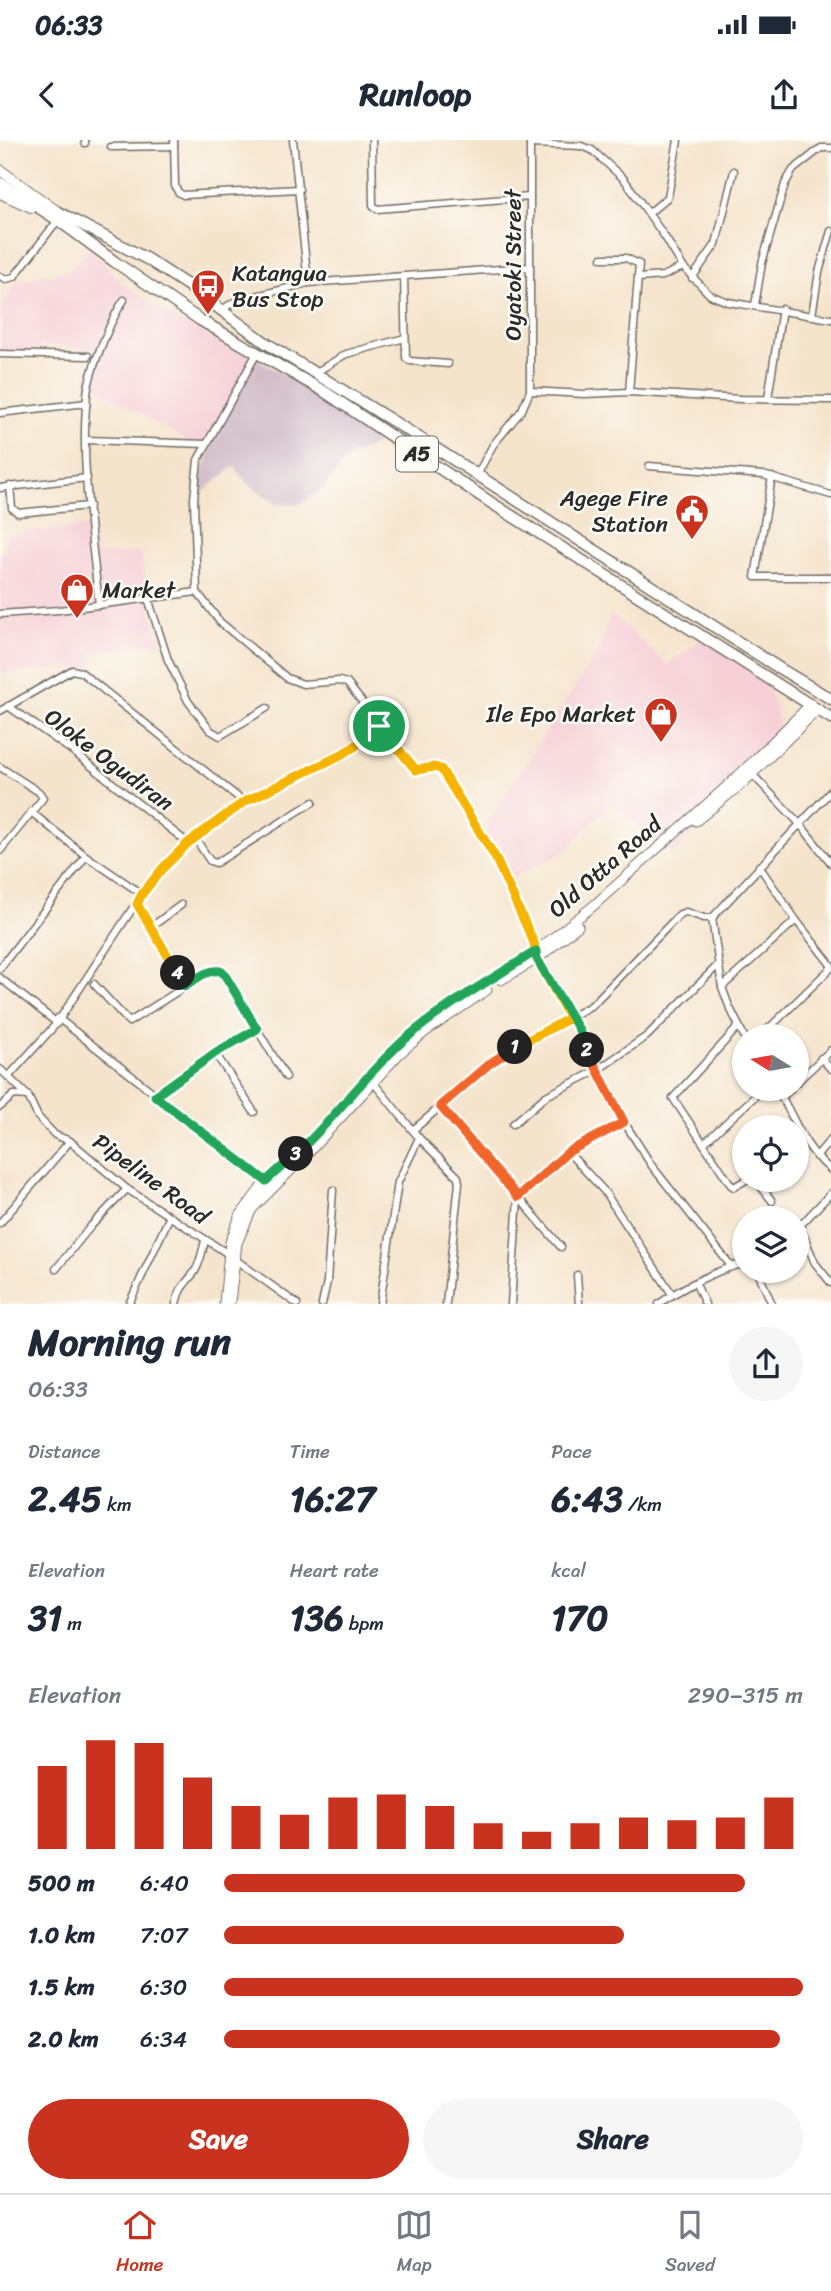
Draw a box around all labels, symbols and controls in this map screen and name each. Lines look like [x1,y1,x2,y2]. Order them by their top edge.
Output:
text: 06:33 [35,2,103,48]
text: Runloop [360,66,471,123]
icon: back [28,76,66,114]
icon: share [765,76,803,114]
street label: Oyatoki Street [493,188,534,341]
place label: Katangua Bus Stop [232,253,327,320]
bus stop icon: Katangua Bus Stop [189,267,227,316]
road number: A5 [396,436,438,472]
place label: Agege Fire Station [559,478,668,545]
public building icon: Agege Fire Station [673,492,711,541]
place label: Market [102,570,177,611]
shop icon: Market [58,571,96,620]
place label: Ile Epo Market [485,694,636,735]
shop icon: Ile Epo Market [642,695,680,744]
pin [349,696,409,756]
street label: Oloke Ogudiran [35,697,183,823]
icon: arrive [360,707,398,745]
street label: Old Otta Road [539,804,673,928]
pin: 4 [160,956,196,990]
text: 4 [172,956,183,989]
north arrow [732,1024,808,1101]
map controls [732,1024,809,1283]
pin: 1 [498,1030,532,1065]
text: 1 [510,1030,519,1063]
pin: 2 [570,1032,604,1068]
text: 2 [581,1033,592,1066]
button: locate [732,1115,809,1192]
street label: Pipeline Road [84,1122,220,1237]
pin: 3 [278,1136,314,1172]
text: 3 [290,1137,301,1170]
button: layers [732,1206,809,1283]
text: Morning run [28,1309,231,1376]
button: share [729,1327,803,1401]
text: 06:33 [28,1369,88,1410]
text: Distance [28,1435,100,1468]
text: Time [290,1435,330,1468]
text: Pace [551,1435,592,1468]
text: 2.45 [28,1468,102,1530]
text: 16:27 [290,1468,375,1530]
text: 6:43 [551,1468,623,1530]
text: km [102,1488,132,1521]
text: /km [623,1488,662,1521]
text: Elevation [28,1554,105,1587]
text: Heart rate [290,1554,379,1587]
text: kcal [551,1554,586,1587]
text: 31 [28,1587,62,1649]
text: 136 [290,1587,344,1649]
text: 170 [551,1587,608,1649]
text: m [62,1607,82,1640]
text: bpm [344,1607,384,1640]
text: Elevation [28,1675,121,1716]
text: 290–315 m [688,1675,803,1716]
text: 500 m [28,1863,95,1904]
text: 6:40 [140,1863,189,1904]
text: 1.0 km [28,1915,95,1956]
text: 7:07 [140,1915,188,1956]
text: 1.5 km [28,1967,95,2008]
text: 6:30 [140,1967,187,2008]
text: 2.0 km [28,2019,99,2060]
text: 6:34 [140,2019,187,2060]
button: Save [28,2099,409,2179]
button: Share [423,2099,803,2179]
tab: Home [116,2206,163,2281]
tab: Map [395,2206,433,2281]
tab: Saved [665,2206,715,2281]

